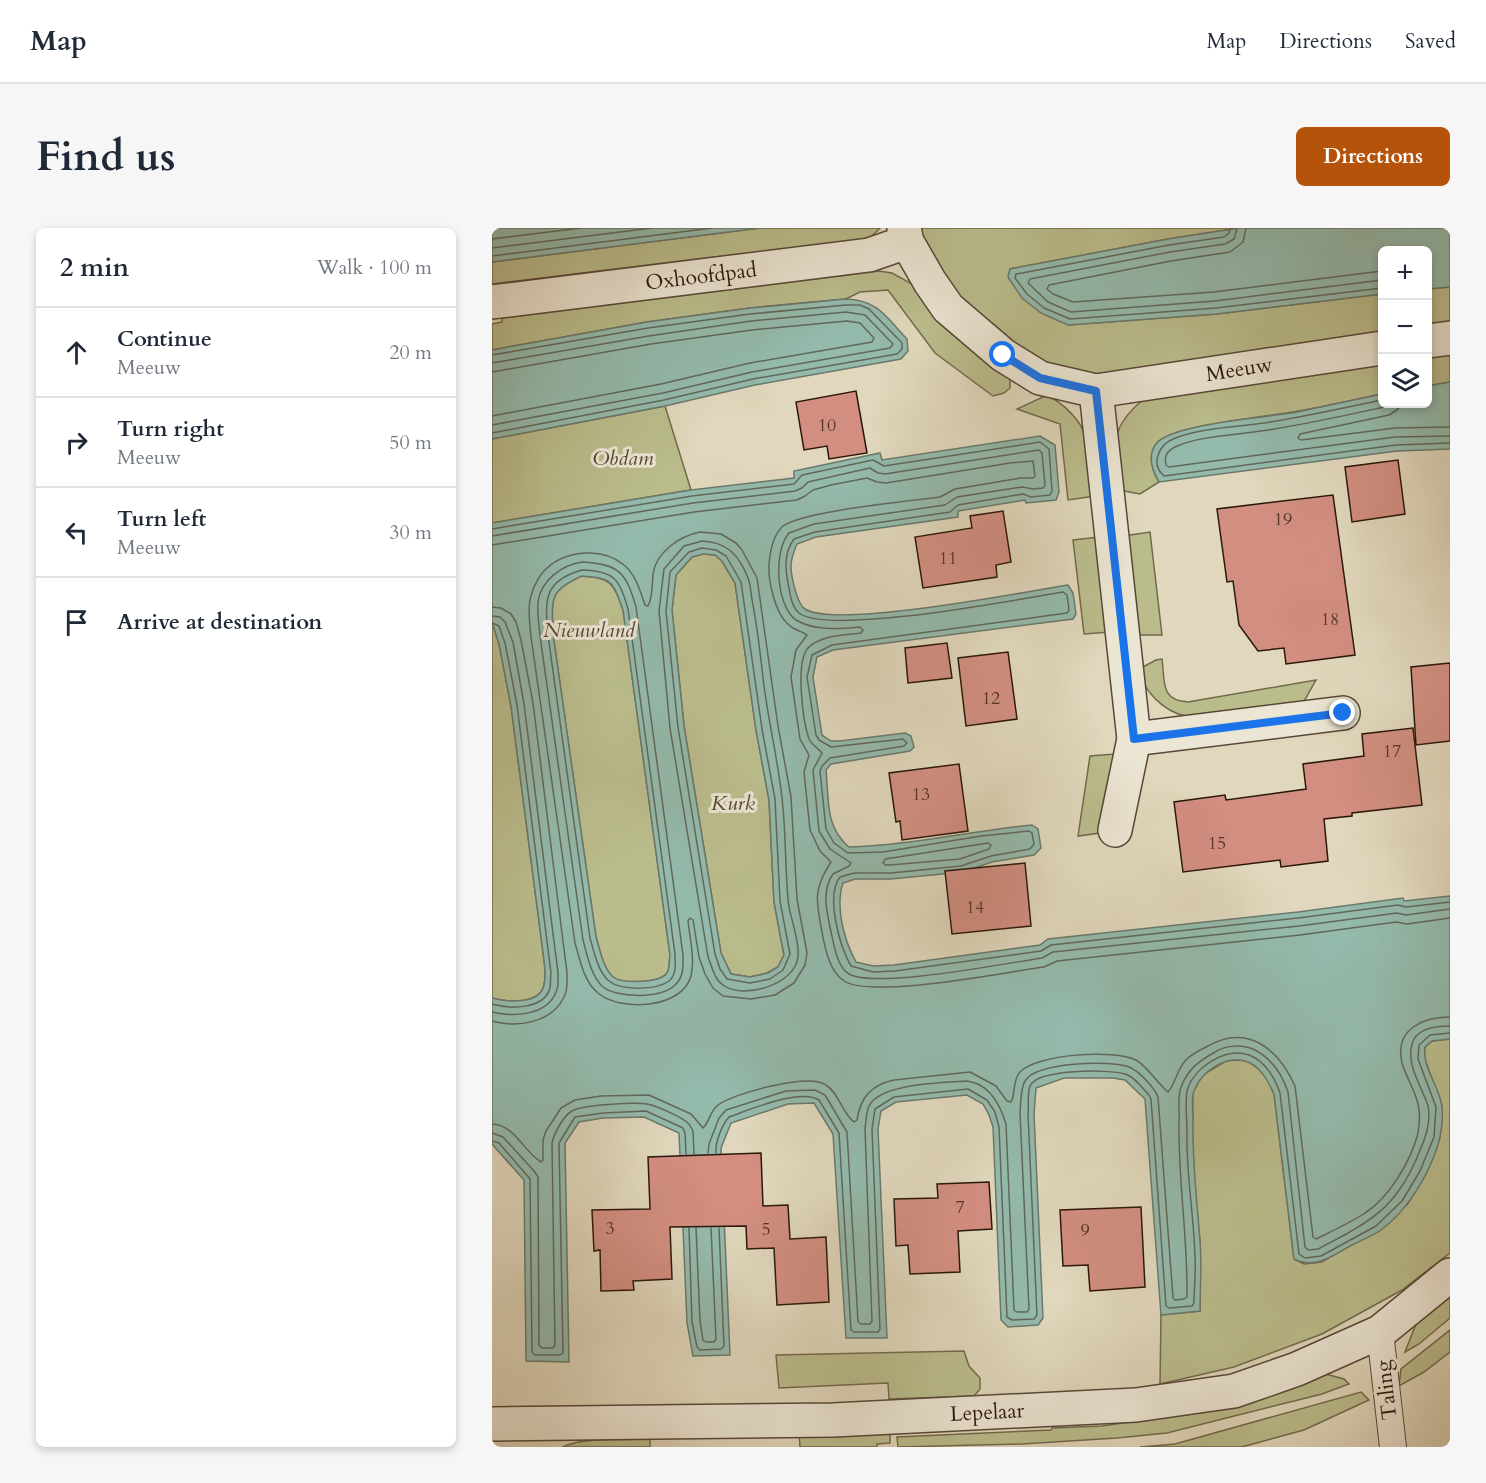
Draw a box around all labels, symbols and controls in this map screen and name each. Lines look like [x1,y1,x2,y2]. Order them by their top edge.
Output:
text: Map [30,22,87,60]
text: Map [1206,27,1246,56]
text: Directions [1279,27,1372,56]
text: Saved [1405,27,1456,56]
button: Directions [1296,127,1450,186]
text: Find us [36,128,176,185]
map controls [1378,246,1432,408]
button: + [1378,246,1432,300]
text: 2 min [60,250,129,285]
text: Walk · 100 m [317,254,432,281]
street label: Oxhoofdpad [644,255,758,298]
button: − [1378,300,1432,354]
text: Continue [117,324,212,354]
icon: ahead [60,336,93,369]
text: 20 m [389,339,432,366]
route start [989,341,1015,367]
street label: Meeuw [1204,350,1275,389]
text: Meeuw [117,354,181,381]
button: layers [1378,354,1432,408]
house number: 10 [818,413,836,438]
text: Turn right [117,414,224,444]
icon: right [60,426,93,459]
text: 50 m [389,429,432,456]
text: Meeuw [117,444,181,471]
park label: Obdam [592,444,654,473]
text: Turn left [117,504,206,534]
house number: 19 [1274,507,1292,532]
icon: left [60,516,93,549]
text: 30 m [389,519,432,546]
text: Meeuw [117,534,181,561]
house number: 11 [939,546,957,571]
icon: arrive [60,606,93,639]
text: Arrive at destination [117,607,322,637]
house number: 18 [1321,607,1339,632]
park label: Nieuwland [543,616,636,645]
house number: 12 [982,686,1000,711]
route end [1329,699,1355,725]
house number: 17 [1383,739,1401,764]
house number: 13 [912,782,930,807]
park label: Kurk [711,789,756,818]
house number: 15 [1208,831,1226,856]
house number: 14 [966,895,984,920]
house number: 7 [955,1195,965,1220]
house number: 3 [605,1216,615,1241]
house number: 5 [761,1217,771,1242]
house number: 9 [1080,1218,1090,1243]
street label: Taling [1368,1358,1405,1421]
street label: Lepelaar [949,1396,1025,1429]

